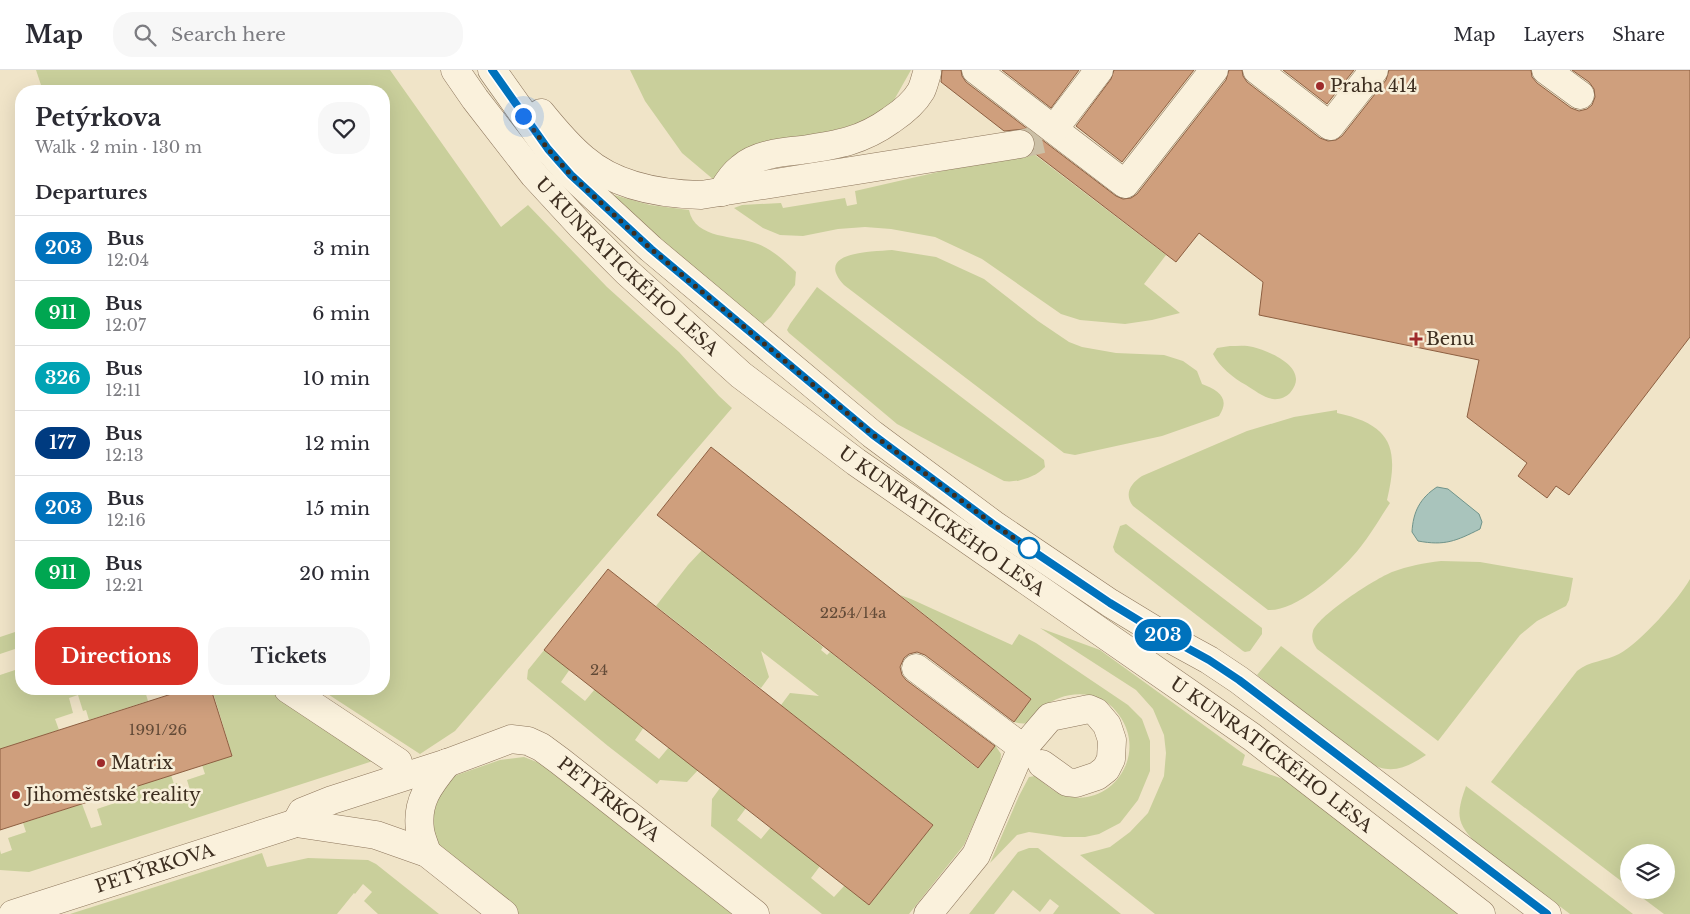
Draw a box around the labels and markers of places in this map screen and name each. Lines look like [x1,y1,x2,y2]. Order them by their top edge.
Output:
place label: Praha 414 [1330,75,1417,97]
marker: Praha 414 [1314,80,1326,92]
place label: Benu [1426,328,1475,350]
marker: Benu [1410,333,1422,345]
unlabelled marker [1018,537,1040,559]
place label: Matrix [111,752,173,774]
marker: Matrix [95,757,107,769]
place label: Jihoměstské reality [24,784,201,806]
marker: Jihoměstské reality [10,789,22,801]

